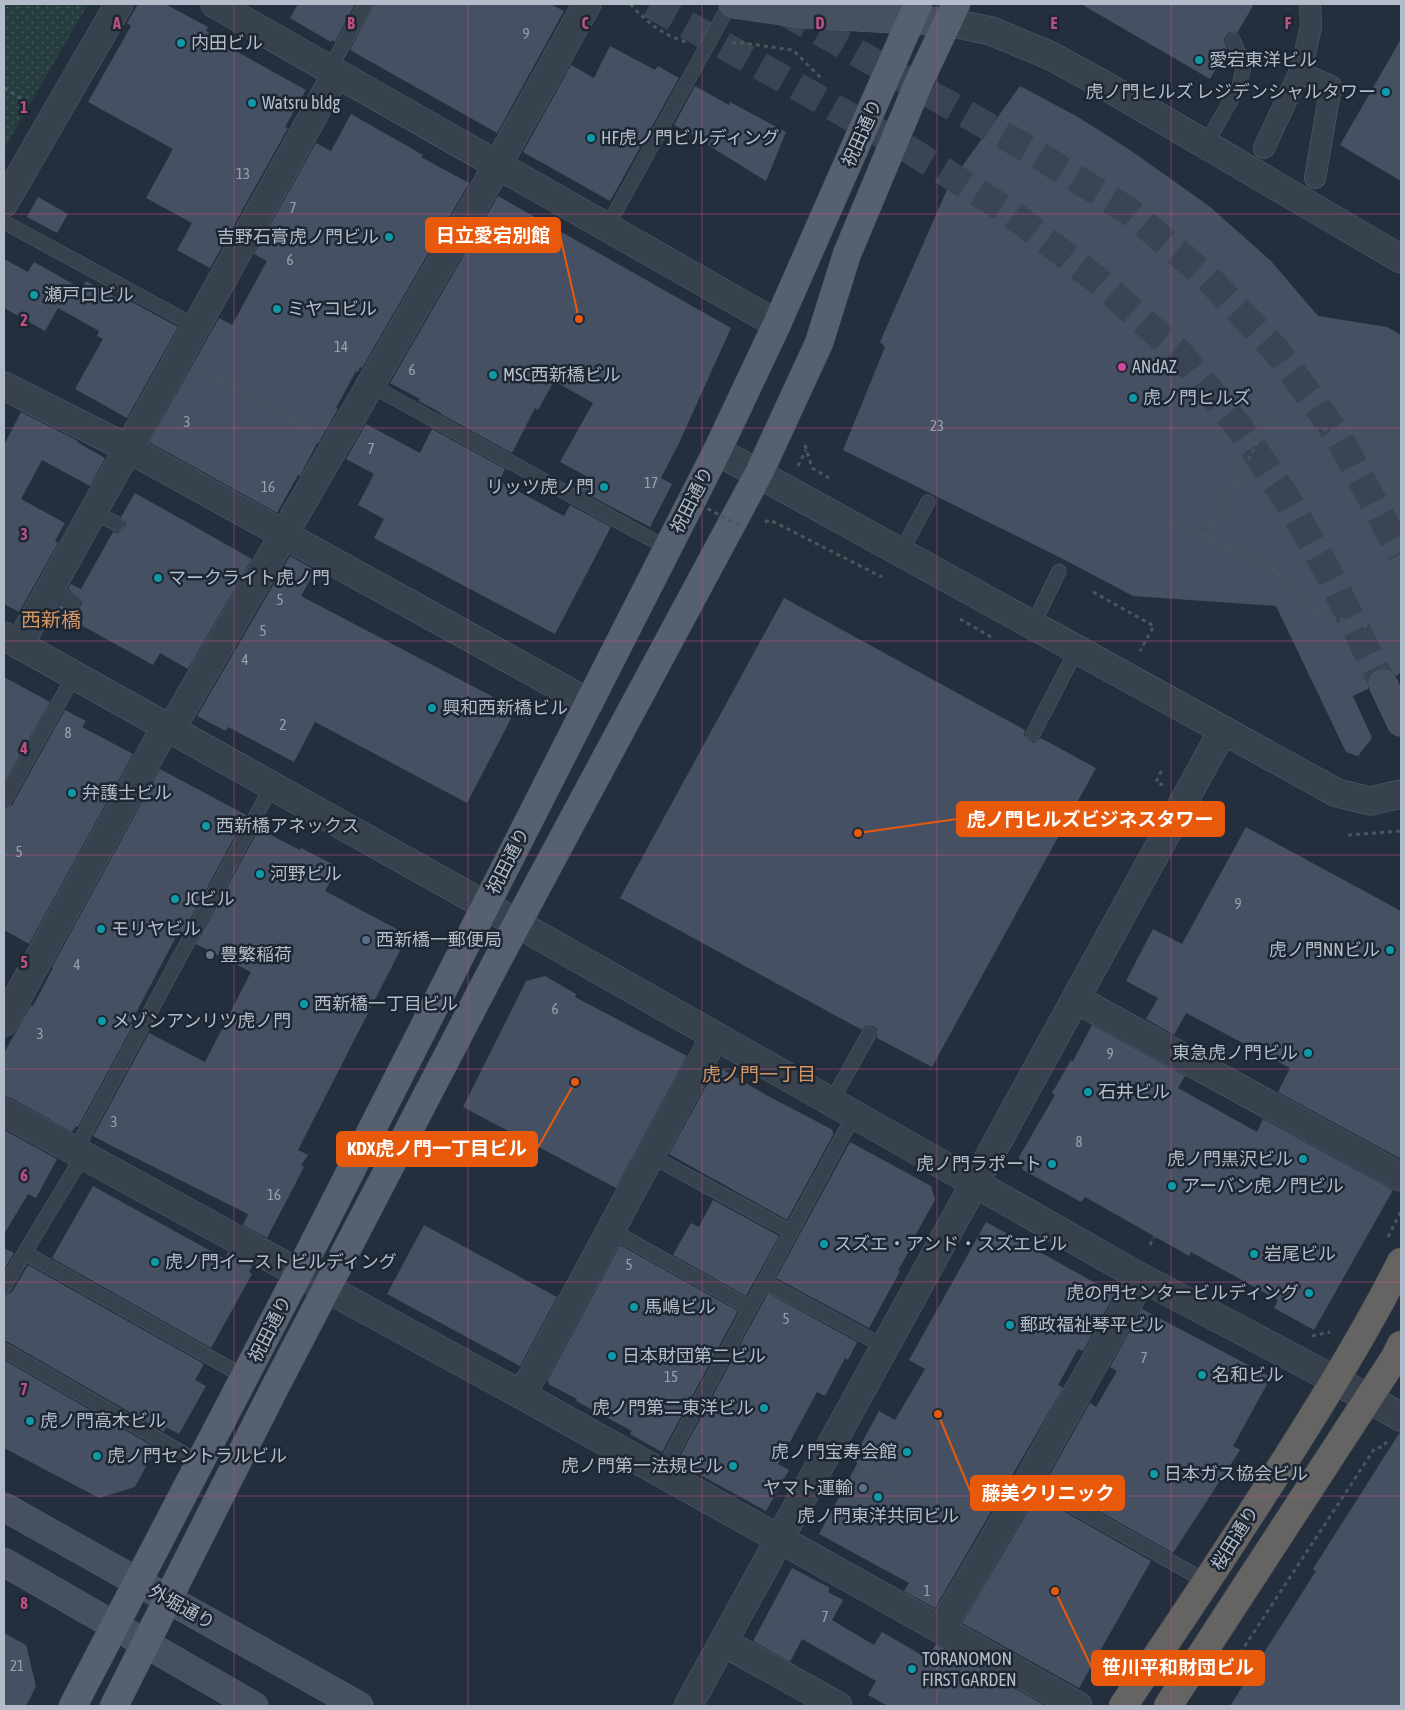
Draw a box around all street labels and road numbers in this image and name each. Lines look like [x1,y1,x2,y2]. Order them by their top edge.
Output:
street label: 祝田通り [837,96,886,170]
street label: 祝田通り [666,463,717,537]
street label: 祝田通り [482,824,533,898]
street label: 祝田通り [244,1292,295,1366]
street label: 桜田通り [1207,1502,1263,1574]
street label: 外堀通り [146,1580,219,1633]

